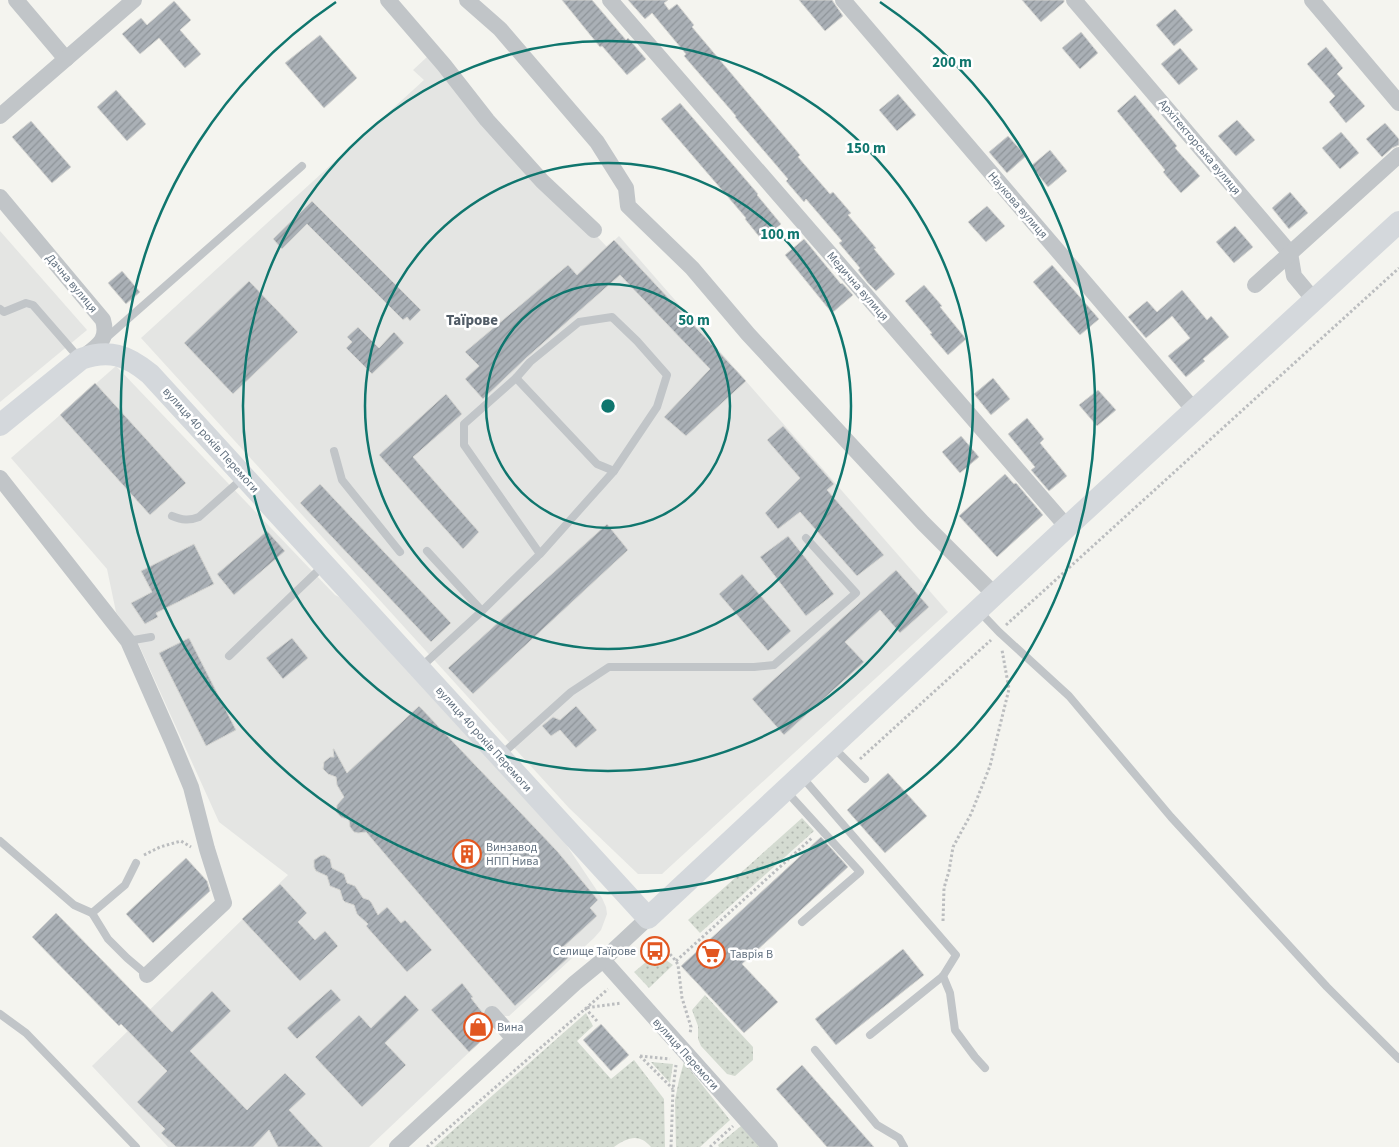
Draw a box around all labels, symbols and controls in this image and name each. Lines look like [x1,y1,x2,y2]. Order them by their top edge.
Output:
text: 200 m [932,52,972,73]
street label: Архітекторська вулиця [1155,96,1245,199]
text: 150 m [846,138,886,159]
street label: Наукова вулиця [984,168,1052,243]
text: 100 m [760,224,800,245]
street label: Медична вулиця [823,248,893,325]
street label: Дачна вулиця [42,250,102,317]
district label: Таїрове [446,310,498,331]
text: 50 m [678,310,710,331]
street label: вулиця 40 років Перемоги [158,384,263,497]
centre of rings [599,397,617,415]
street label: вулиця 40 років Перемоги [431,683,536,796]
building icon: Винзавод НПП Нива [452,839,482,869]
place label: Винзавод НПП Нива [486,839,538,870]
bus stop icon: Селище Таїрове [640,936,670,966]
supermarket icon: Таврія В [696,939,726,969]
place label: Селище Таїрове [553,943,636,960]
place label: Таврія В [730,946,773,963]
shop icon: Вина [463,1012,493,1042]
street label: вулиця Перемоги [648,1014,723,1094]
place label: Вина [497,1019,524,1036]

